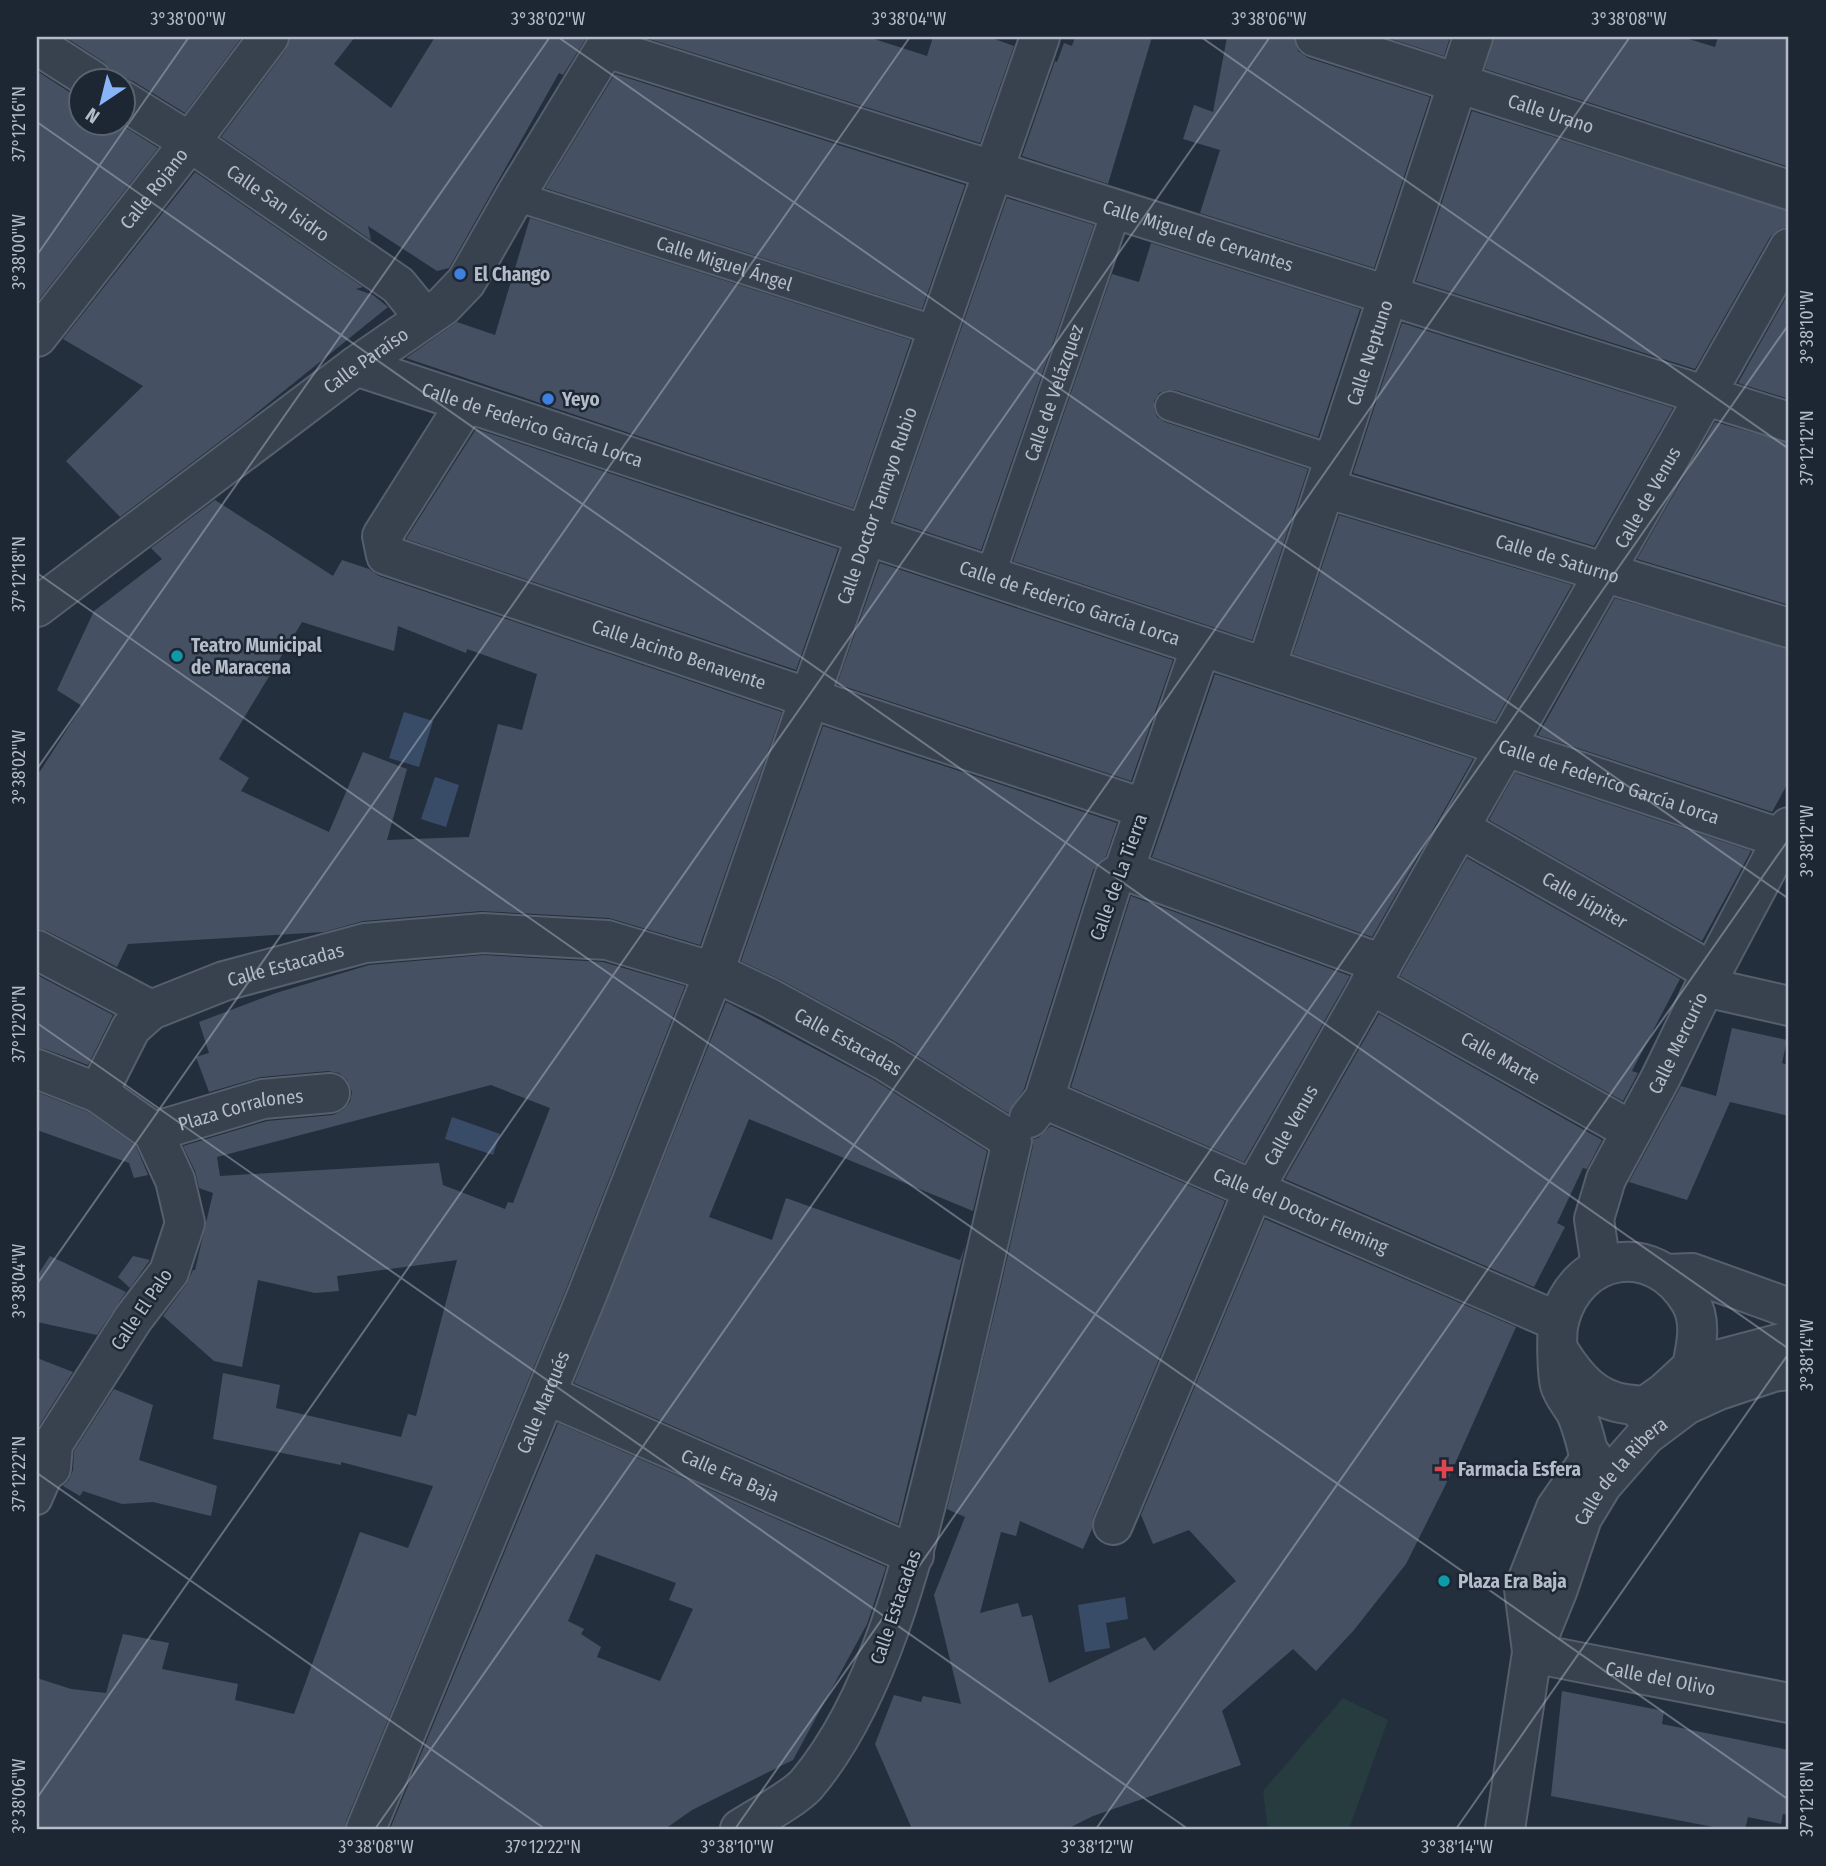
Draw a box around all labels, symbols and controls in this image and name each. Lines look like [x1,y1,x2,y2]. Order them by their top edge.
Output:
text: 3°38'00"W [150,8,226,30]
text: 3°38'02"W [511,8,586,30]
text: 3°38'04"W [872,8,947,30]
text: 3°38'06"W [1231,8,1307,30]
text: 3°38'08"W [1591,8,1667,30]
north arrow [66,66,136,136]
text: 37°12'16"N [8,86,30,162]
street label: Calle Urano [1505,89,1597,138]
text: N [81,103,104,128]
street label: Calle Rojano [115,144,193,234]
street label: Calle San Isidro [222,160,334,246]
street label: Calle Miguel de Cervantes [1100,195,1296,277]
text: 3°38'00"W [8,214,30,290]
street label: Calle Miguel Ángel [654,231,795,296]
place label: El Chango [474,263,550,286]
marker: El Chango [452,266,468,282]
text: 3°38'10"W [1796,290,1818,364]
street label: Calle Neptuno [1342,297,1398,408]
street label: Calle de Velázquez [1020,321,1088,464]
street label: Calle Paraíso [319,322,413,399]
street label: Calle de Federico García Lorca [419,378,646,472]
place label: Yeyo [561,388,600,411]
marker: Yeyo [540,391,556,407]
street label: Calle Doctor Tamayo Rubio [832,404,922,607]
text: 37°12'12"N [1796,410,1818,486]
street label: Calle de Venus [1610,443,1686,552]
street label: Calle de Saturno [1493,529,1622,588]
text: 37°12'18"N [8,536,30,612]
street label: Calle de Federico García Lorca [956,556,1183,650]
street label: Calle Jacinto Benavente [589,614,769,695]
place label: Teatro Municipal de Maracena [191,634,322,679]
marker: Teatro Municipal de Maracena [169,648,185,664]
text: 3°38'02"W [8,729,30,804]
street label: Calle de Federico García Lorca [1495,735,1722,829]
text: 3°38'12"W [1796,804,1818,877]
street label: Calle de La Tierra [1085,811,1152,944]
street label: Calle Júpiter [1538,867,1632,934]
street label: Calle Estacadas [225,938,346,992]
text: 37°12'20"N [8,985,30,1063]
street label: Calle Mercurio [1643,988,1713,1098]
street label: Calle Estacadas [790,1003,906,1081]
street label: Calle Marte [1457,1026,1544,1089]
street label: Calle Venus [1259,1081,1323,1170]
street label: Plaza Corralones [175,1084,304,1136]
street label: Calle del Doctor Fleming [1210,1163,1392,1259]
text: 3°38'04"W [8,1243,30,1318]
street label: Calle El Palo [106,1264,177,1355]
text: 3°38'14"W [1796,1318,1818,1391]
street label: Calle Marqués [512,1348,575,1457]
street label: Calle de la Ribera [1569,1412,1672,1528]
text: 37°12'22"N [8,1436,30,1512]
street label: Calle Era Baja [678,1444,783,1507]
place label: Farmacia Esfera [1458,1458,1581,1481]
marker: Farmacia Esfera [1436,1461,1452,1477]
street label: Calle Estacadas [865,1547,926,1667]
place label: Plaza Era Baja [1458,1570,1567,1593]
marker: Plaza Era Baja [1436,1573,1452,1589]
street label: Calle del Olivo [1604,1657,1717,1700]
text: 3°38'06"W [8,1758,30,1834]
text: 37°12'18"N [1796,1761,1818,1837]
text: 3°38'08"W [338,1836,414,1858]
text: 37°12'22"N [505,1836,581,1858]
text: 3°38'10"W [700,1836,774,1858]
text: 3°38'12"W [1061,1836,1134,1858]
text: 3°38'14"W [1421,1836,1494,1858]

